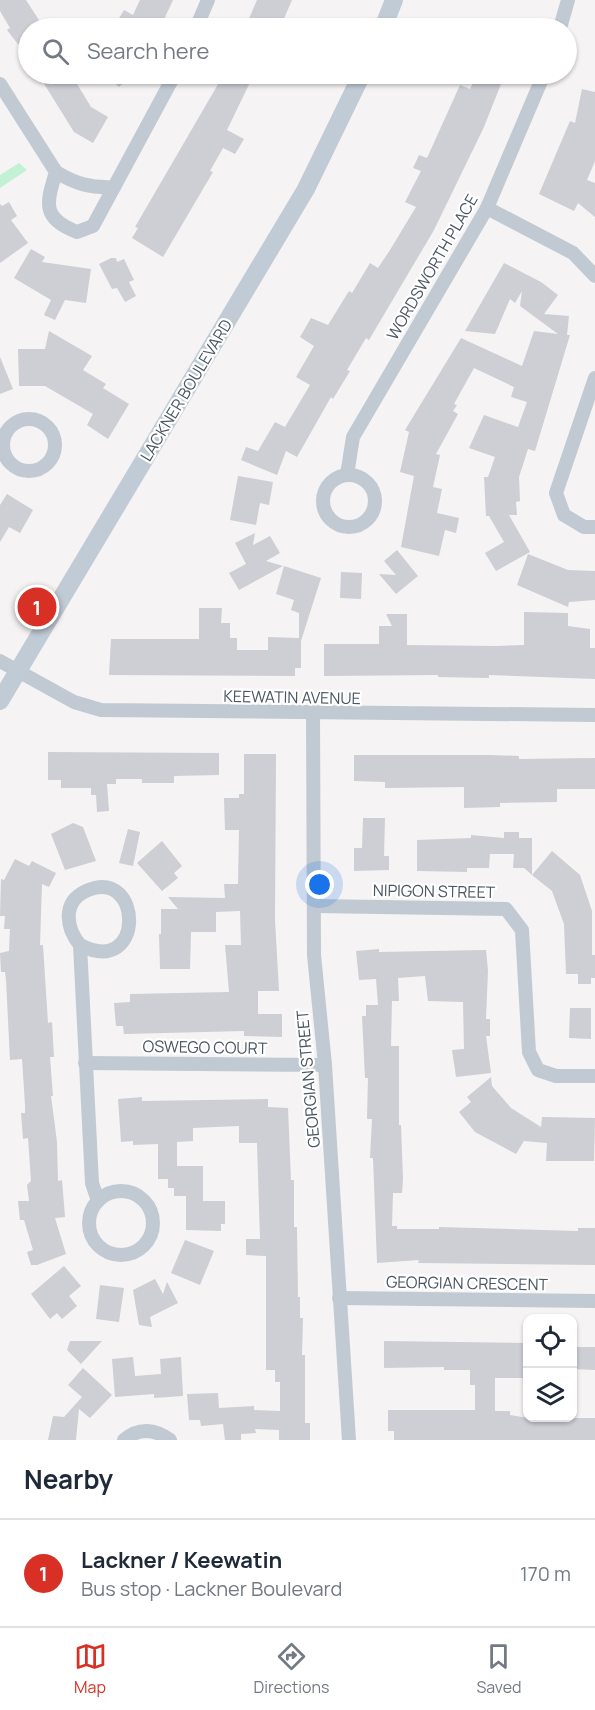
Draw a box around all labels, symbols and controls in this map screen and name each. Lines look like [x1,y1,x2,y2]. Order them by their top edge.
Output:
search box [18,18,577,84]
icon: search [39,35,72,68]
text: Search here [87,36,209,66]
street label: WORDSWORTH PLACE [381,190,483,344]
street label: LACKNER BOULEVARD [135,315,237,465]
pin: 1 [18,584,57,630]
street label: KEEWATIN AVENUE [223,685,361,709]
your location [305,870,334,899]
street label: NIPIGON STREET [373,879,496,903]
street label: GEORGIAN STREET [291,1009,325,1149]
street label: OSWEGO COURT [142,1035,268,1059]
street label: GEORGIAN CRESCENT [386,1271,549,1295]
map controls [523,1314,577,1422]
button: locate [523,1314,577,1368]
button: layers [523,1368,577,1422]
text: Nearby [24,1461,113,1497]
text: Lackner / Keewatin [81,1545,282,1575]
text: 1 [39,1560,48,1587]
text: 170 m [520,1560,571,1587]
text: Bus stop · Lackner Boulevard [81,1575,342,1602]
tab: Map [74,1640,107,1698]
tab: Directions [254,1640,329,1698]
tab: Saved [476,1640,521,1698]

